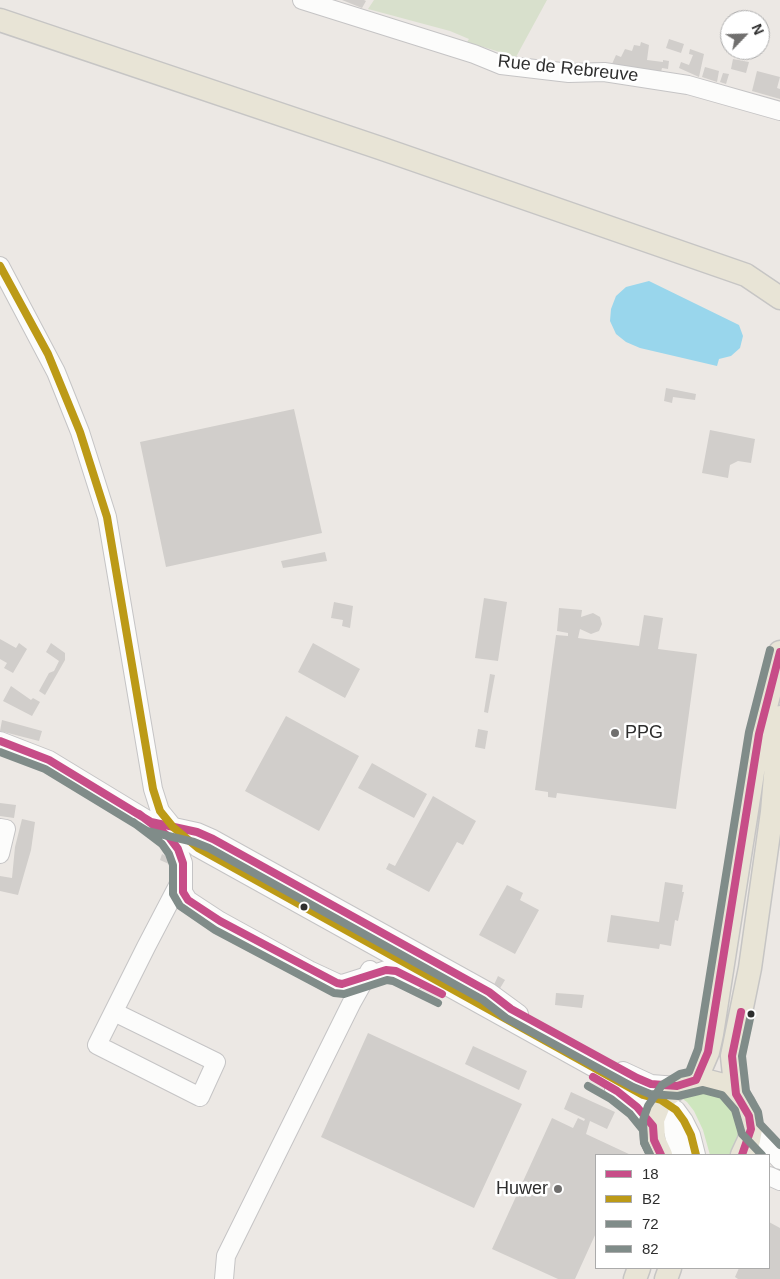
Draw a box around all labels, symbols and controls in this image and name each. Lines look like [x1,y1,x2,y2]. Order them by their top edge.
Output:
north arrow [720,10,770,60]
text: N [748,21,767,37]
street label: Rue de Rebreuve [497,51,639,87]
place label: PPG [625,722,663,744]
marker: PPG [609,727,621,739]
unlabelled marker [299,902,309,912]
unlabelled marker [746,1009,756,1019]
legend [595,1154,770,1269]
text: 18 [642,1165,659,1182]
place label: Huwer [496,1178,548,1200]
marker: Huwer [552,1183,564,1195]
text: B2 [642,1190,660,1207]
text: 72 [642,1215,659,1232]
text: 82 [642,1240,659,1257]

